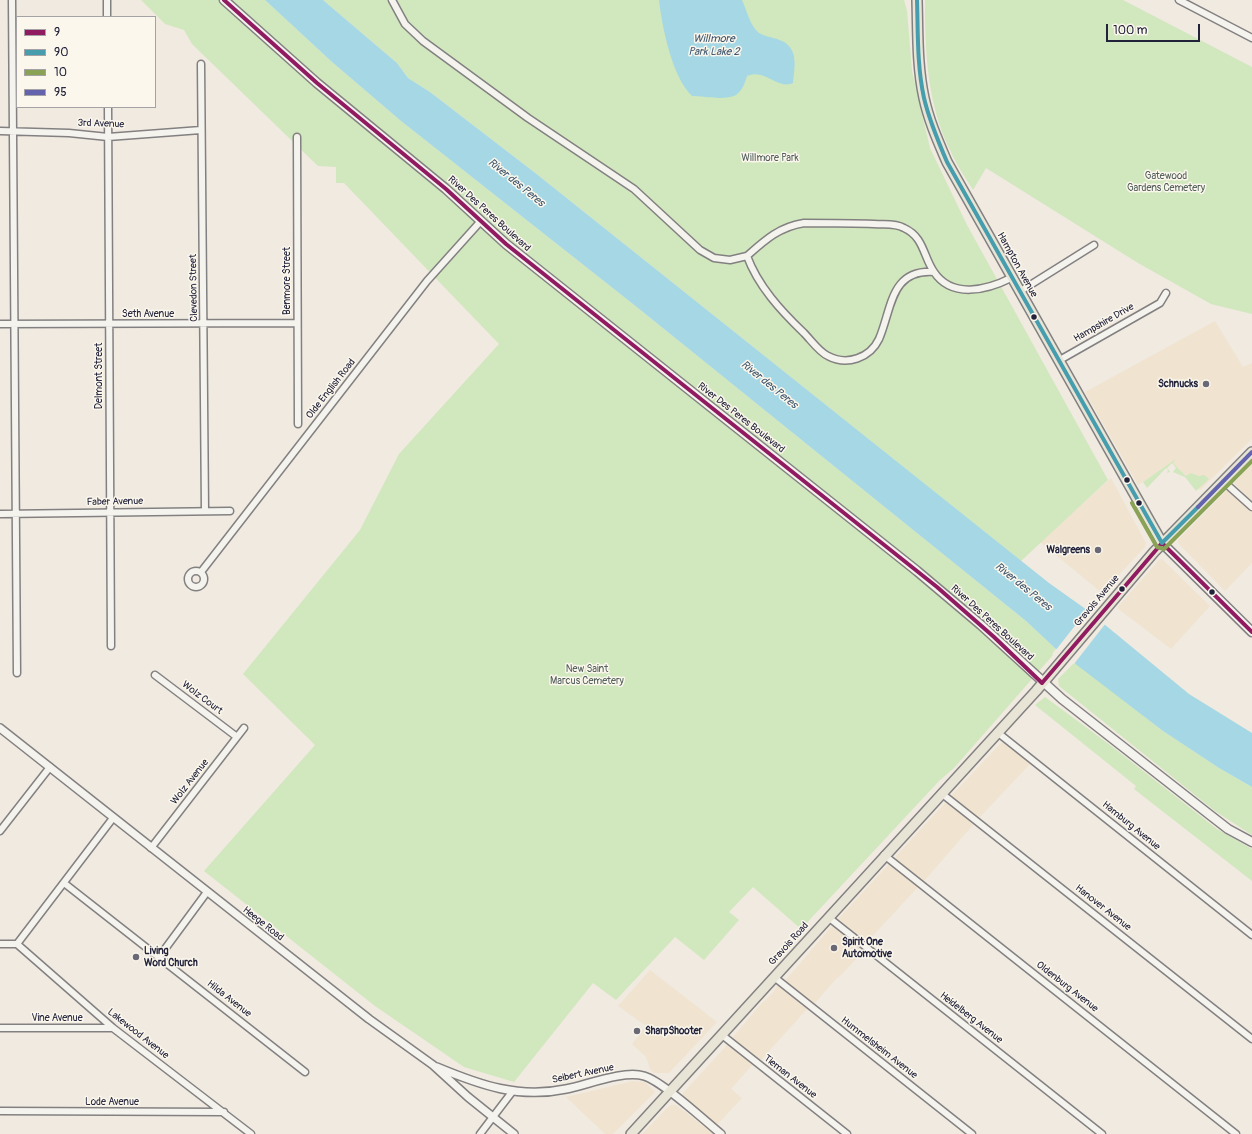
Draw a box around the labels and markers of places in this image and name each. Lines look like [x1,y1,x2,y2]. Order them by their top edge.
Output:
unlabelled marker [1029,312,1039,322]
place label: Schnucks [1158,378,1198,390]
marker: Schnucks [1201,379,1211,389]
unlabelled marker [1122,475,1132,485]
unlabelled marker [1134,498,1144,508]
place label: Walgreens [1046,544,1090,556]
marker: Walgreens [1093,545,1103,555]
unlabelled marker [1117,584,1127,594]
unlabelled marker [1207,587,1217,597]
place label: Spirit One Automotive [842,936,892,960]
marker: Spirit One Automotive [829,943,839,953]
place label: Living Word Church [144,945,198,968]
marker: Living Word Church [131,952,141,962]
place label: SharpShooter [645,1025,702,1037]
marker: SharpShooter [632,1026,642,1036]

